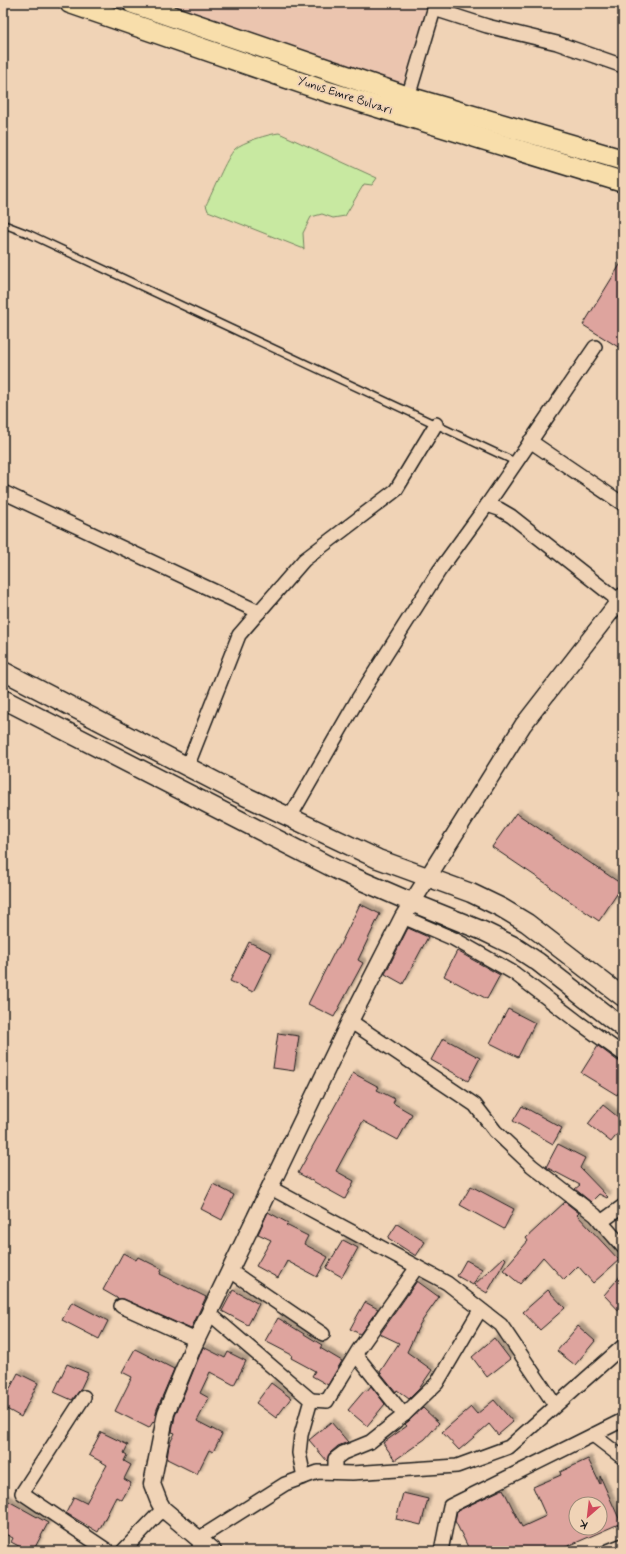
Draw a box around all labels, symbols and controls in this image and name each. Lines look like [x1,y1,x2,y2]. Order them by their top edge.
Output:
street label: Yunus Emre Bulvarı [295,73,395,119]
north arrow [568,1496,608,1536]
text: K [577,1516,590,1532]

